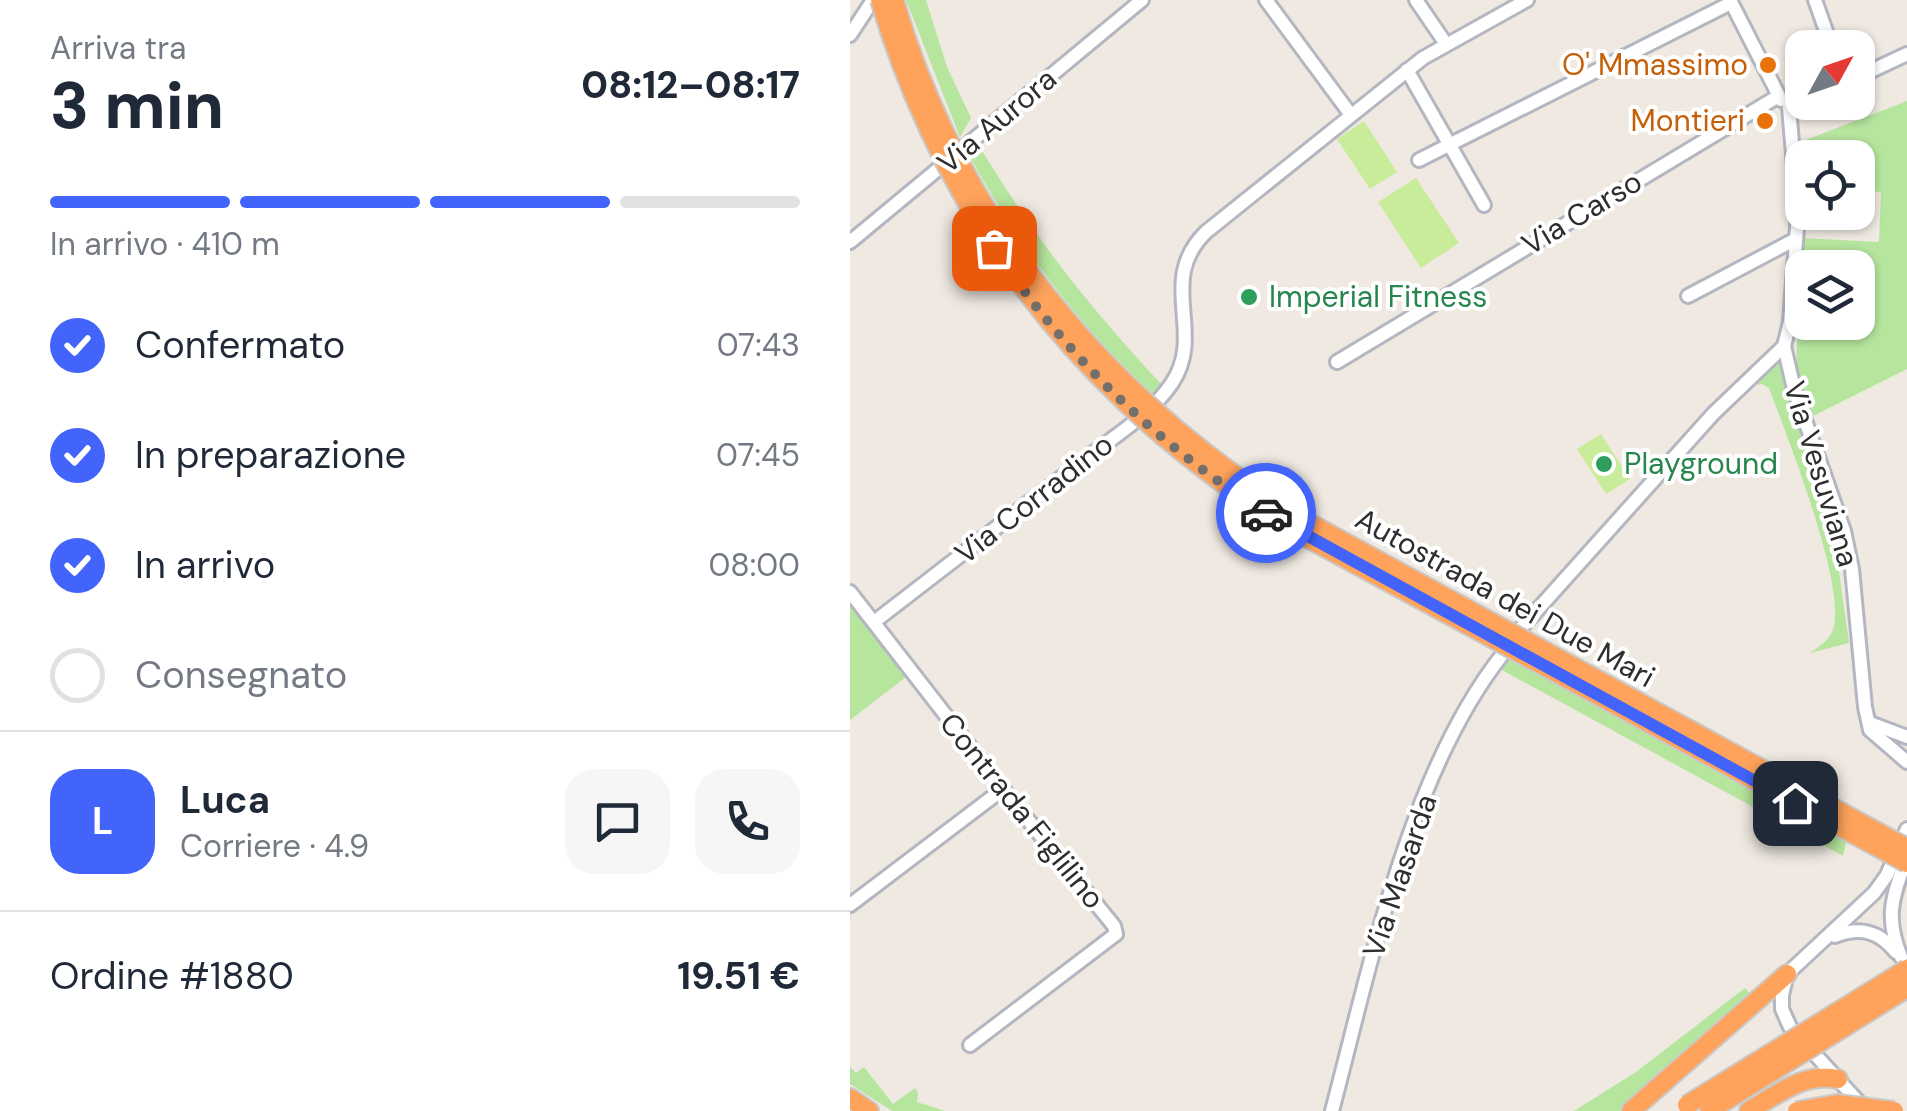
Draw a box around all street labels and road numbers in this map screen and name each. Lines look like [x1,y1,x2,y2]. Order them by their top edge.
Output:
street label: Via Aurora [929,59,1064,182]
street label: Via Carso [1515,162,1649,264]
street label: Via Vesuviana [1775,376,1868,571]
street label: Via Corradino [947,425,1121,573]
street label: Autostrada dei Due Mari [1349,499,1662,696]
street label: Contrada Figlilino [931,705,1114,917]
street label: Via Masarda [1353,789,1446,963]

